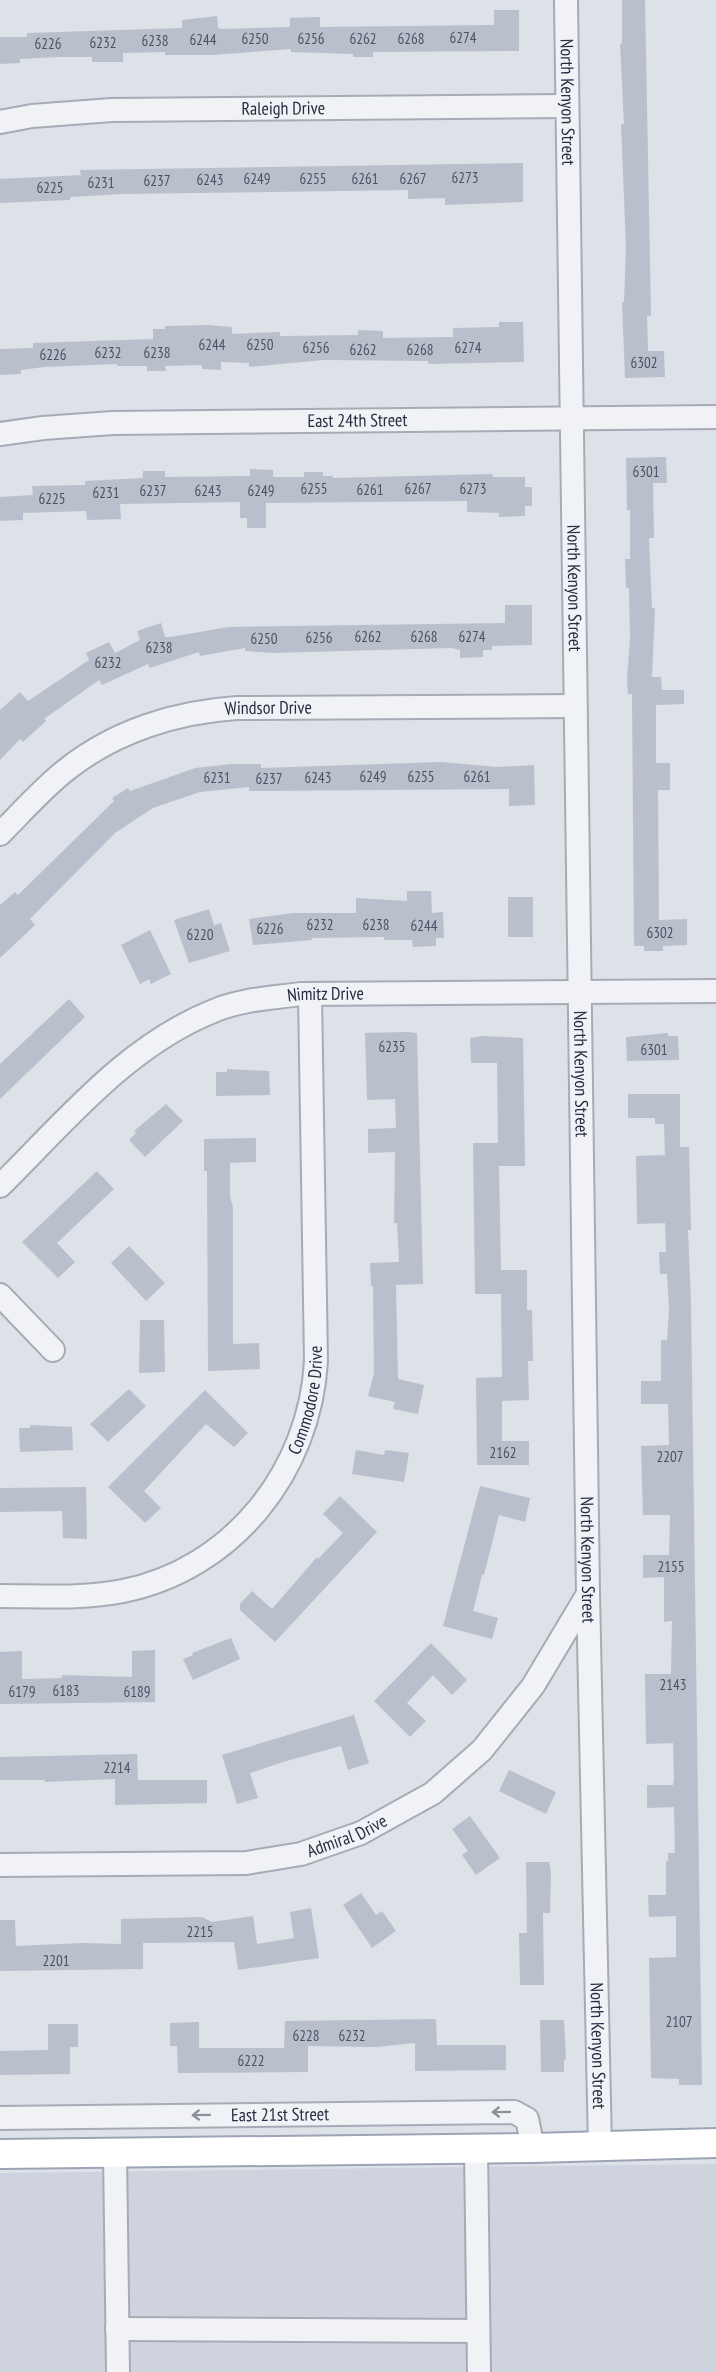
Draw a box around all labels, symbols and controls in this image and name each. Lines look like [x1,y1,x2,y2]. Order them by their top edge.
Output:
house number: 6274 [449,28,477,47]
house number: 6250 [241,29,269,48]
house number: 6256 [297,29,325,48]
house number: 6262 [349,29,377,48]
house number: 6268 [397,29,425,48]
house number: 6244 [189,30,217,49]
house number: 6238 [141,31,169,50]
house number: 6232 [89,33,117,52]
house number: 6226 [34,34,62,53]
street label: North Kenyon Street [556,38,580,166]
street label: Raleigh Drive [241,96,325,120]
house number: 6273 [451,168,479,187]
house number: 6249 [243,169,271,188]
house number: 6255 [299,169,327,188]
house number: 6261 [351,169,379,188]
house number: 6267 [399,169,427,188]
house number: 6243 [196,170,224,189]
house number: 6237 [143,171,171,190]
house number: 6231 [87,173,115,192]
house number: 6225 [36,178,64,197]
house number: 6244 [198,335,226,354]
house number: 6250 [246,335,274,354]
house number: 6256 [302,338,330,357]
house number: 6274 [454,338,482,357]
house number: 6262 [349,340,377,359]
house number: 6268 [406,340,434,359]
house number: 6232 [94,343,122,362]
house number: 6238 [143,343,171,362]
house number: 6226 [39,345,67,364]
house number: 6302 [630,353,658,372]
street label: East 24th Street [307,408,408,432]
house number: 6301 [632,462,660,481]
house number: 6255 [300,479,328,498]
house number: 6267 [404,479,432,498]
house number: 6273 [459,479,487,498]
house number: 6261 [356,480,384,499]
house number: 6237 [139,481,167,500]
house number: 6243 [194,481,222,500]
house number: 6249 [247,481,275,500]
house number: 6231 [92,483,120,502]
house number: 6225 [38,489,66,508]
street label: North Kenyon Street [562,524,587,651]
house number: 6262 [354,627,382,646]
house number: 6268 [410,627,438,646]
house number: 6274 [458,627,486,646]
house number: 6256 [305,628,333,647]
house number: 6250 [250,629,278,648]
house number: 6238 [145,638,173,657]
house number: 6232 [94,653,122,672]
street label: Windsor Drive [224,696,312,720]
house number: 6249 [359,767,387,786]
house number: 6255 [407,767,435,786]
house number: 6261 [463,767,491,786]
house number: 6231 [203,768,231,787]
house number: 6243 [304,768,332,787]
house number: 6237 [255,769,283,788]
house number: 6232 [306,915,334,934]
house number: 6238 [362,915,390,934]
house number: 6244 [410,916,438,935]
house number: 6226 [256,919,284,938]
house number: 6302 [646,923,674,942]
house number: 6220 [186,925,214,944]
street label: Nimitz Drive [286,982,364,1007]
street label: North Kenyon Street [569,1010,594,1137]
house number: 6235 [378,1037,406,1056]
house number: 6301 [640,1040,668,1059]
street label: Commodore Drive [282,1345,327,1458]
house number: 2162 [489,1443,517,1462]
house number: 2207 [656,1447,684,1466]
street label: North Kenyon Street [576,1496,601,1623]
house number: 2155 [657,1557,685,1576]
house number: 2143 [659,1675,687,1694]
house number: 6183 [52,1681,80,1700]
house number: 6179 [8,1682,36,1701]
house number: 6189 [123,1682,151,1701]
house number: 2214 [103,1758,131,1777]
street label: Admiral Drive [303,1809,391,1862]
house number: 2215 [186,1922,214,1941]
house number: 2201 [42,1951,70,1970]
street label: North Kenyon Street [585,1982,611,2109]
house number: 2107 [665,2012,693,2031]
house number: 6228 [292,2026,320,2045]
house number: 6232 [338,2026,366,2045]
house number: 6222 [237,2051,265,2070]
street label: East 21st Street [231,2102,329,2126]
one-way arrow [492,2106,512,2118]
one-way arrow [192,2109,212,2121]

